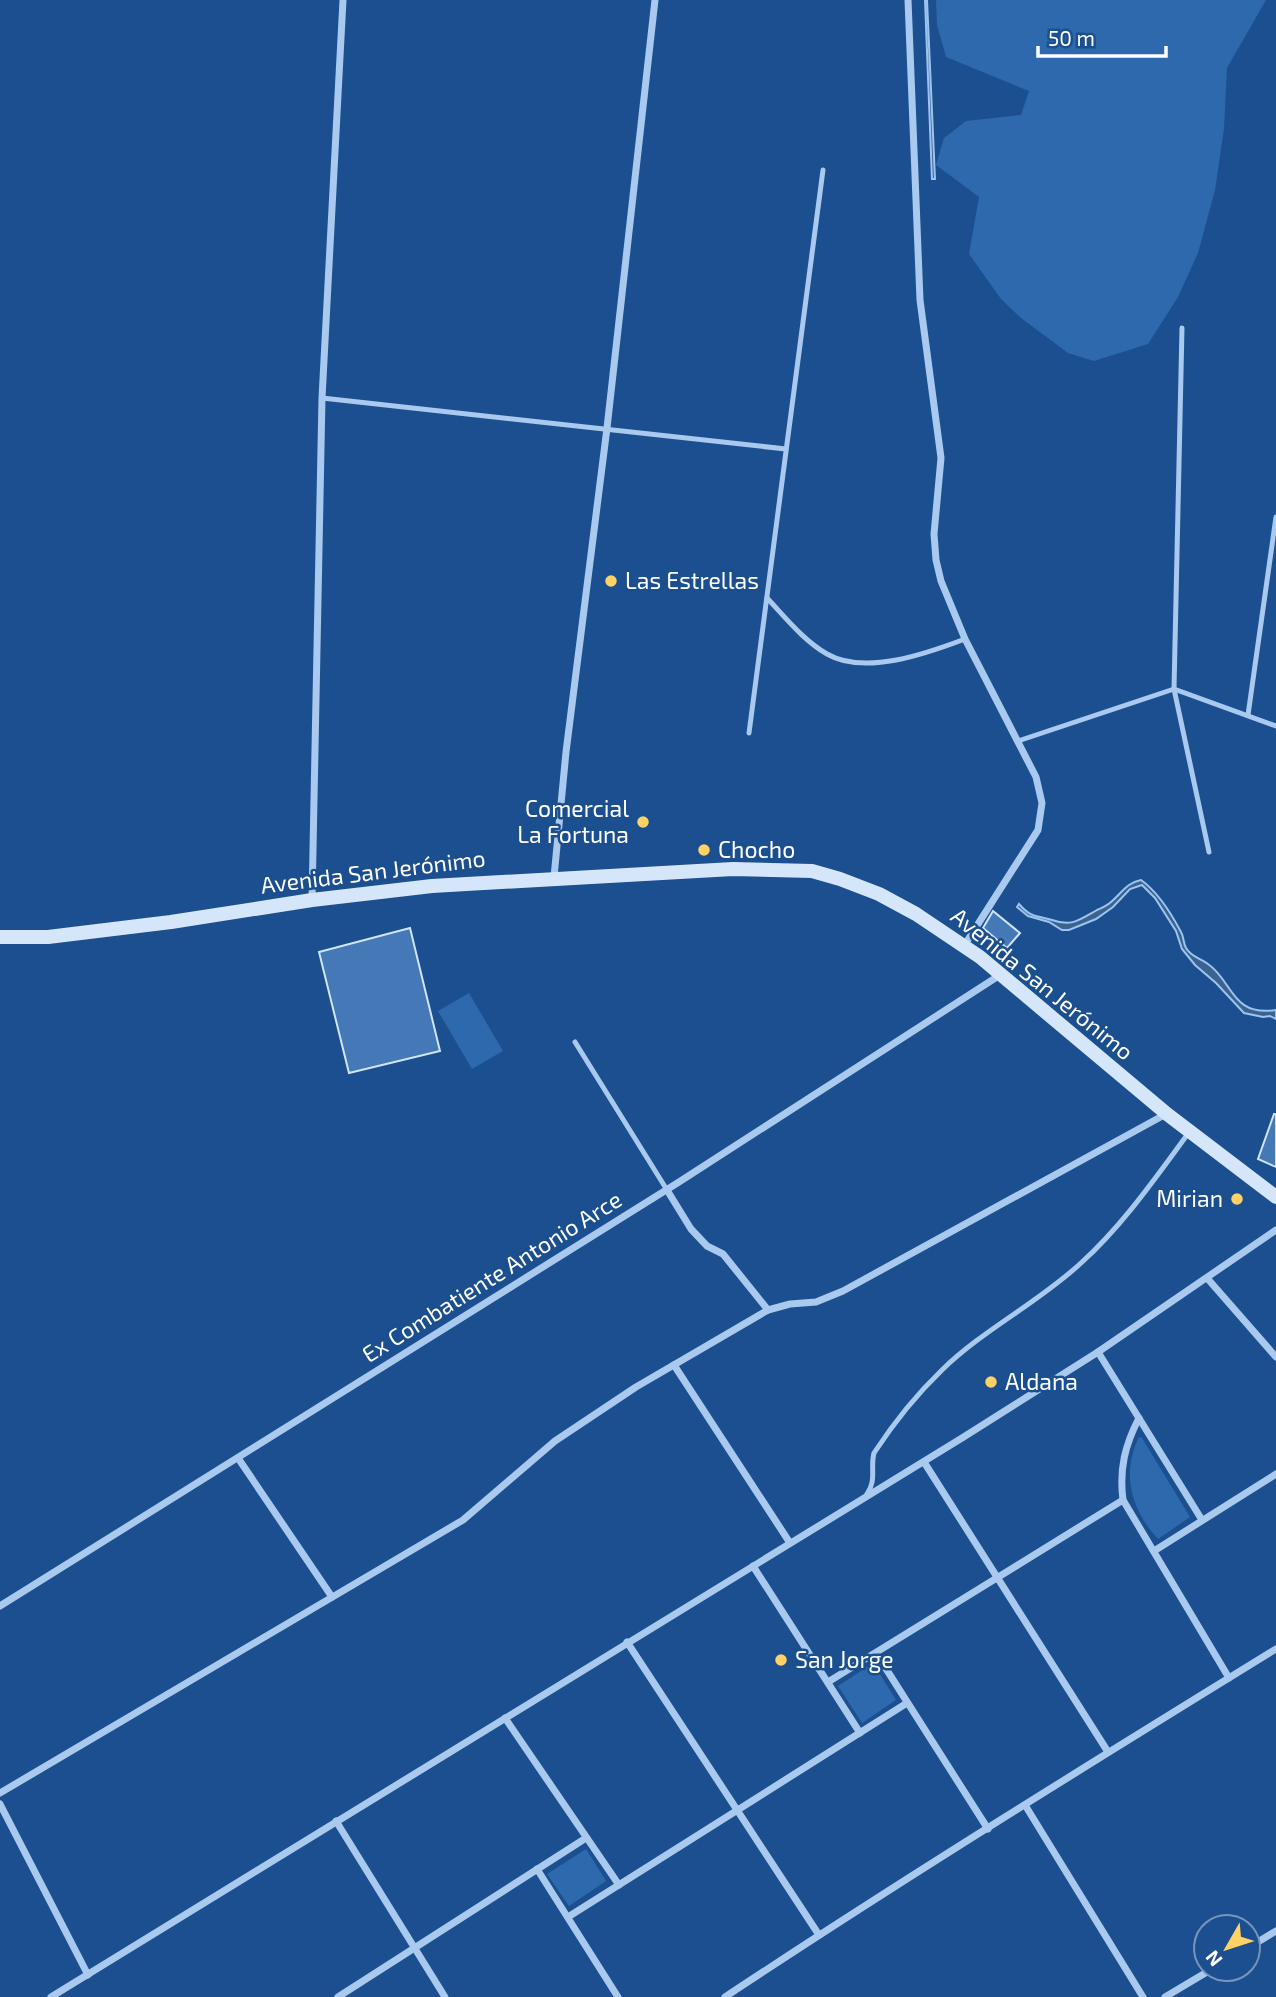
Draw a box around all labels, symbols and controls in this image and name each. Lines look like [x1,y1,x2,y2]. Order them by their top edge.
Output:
scale bar [1038,14,1166,58]
text: 50 m [1048,25,1095,50]
place label: Las Estrellas [625,566,759,594]
marker: Las Estrellas [603,573,619,589]
place label: Comercial La Fortuna [517,794,629,848]
marker: Comercial La Fortuna [635,814,651,830]
place label: Chocho [718,835,795,863]
marker: Chocho [696,842,712,858]
street label: Avenida San Jerónimo [259,843,487,899]
street label: Avenida San Jerónimo [946,901,1139,1065]
place label: Mirian [1156,1184,1223,1212]
street label: Ex Combatiente Antonio Arce [356,1185,626,1368]
marker: Mirian [1229,1191,1245,1207]
place label: Aldana [1005,1367,1078,1395]
marker: Aldana [983,1374,999,1390]
place label: San Jorge [795,1645,894,1673]
marker: San Jorge [773,1652,789,1668]
north arrow [1192,1913,1262,1983]
text: N [1200,1946,1227,1972]

